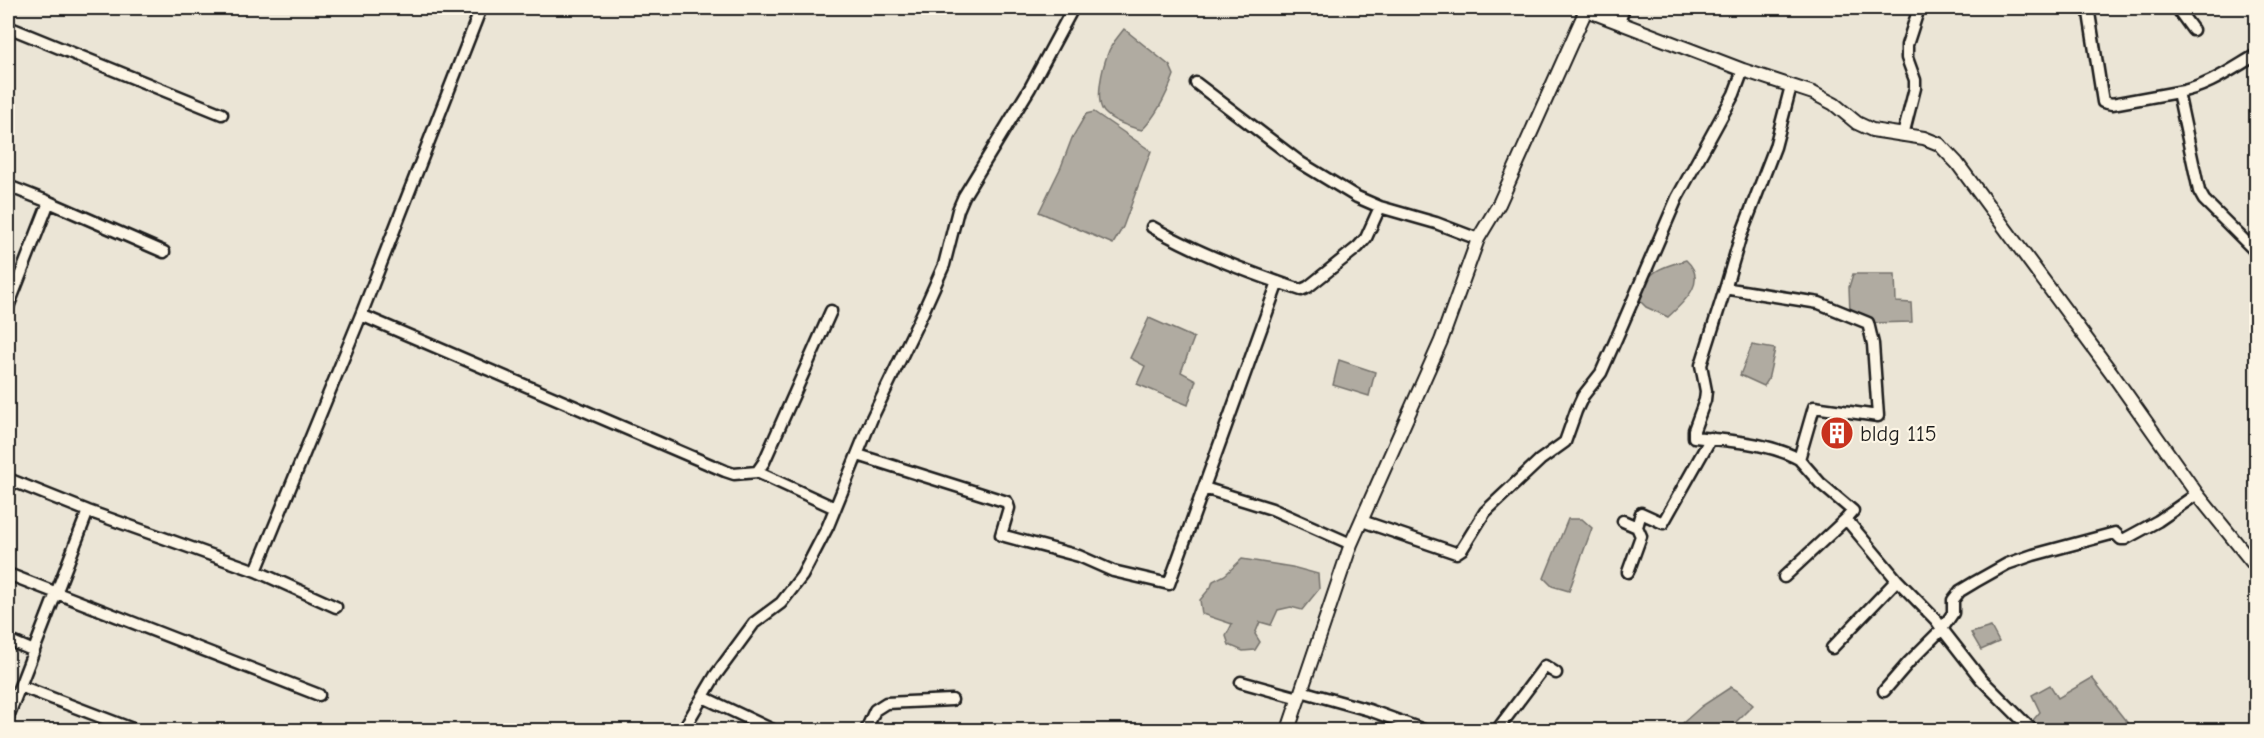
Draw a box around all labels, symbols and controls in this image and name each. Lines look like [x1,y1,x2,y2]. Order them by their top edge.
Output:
building icon: bldg 115 [1819,415,1855,451]
place label: bldg 115 [1860,421,1937,447]

